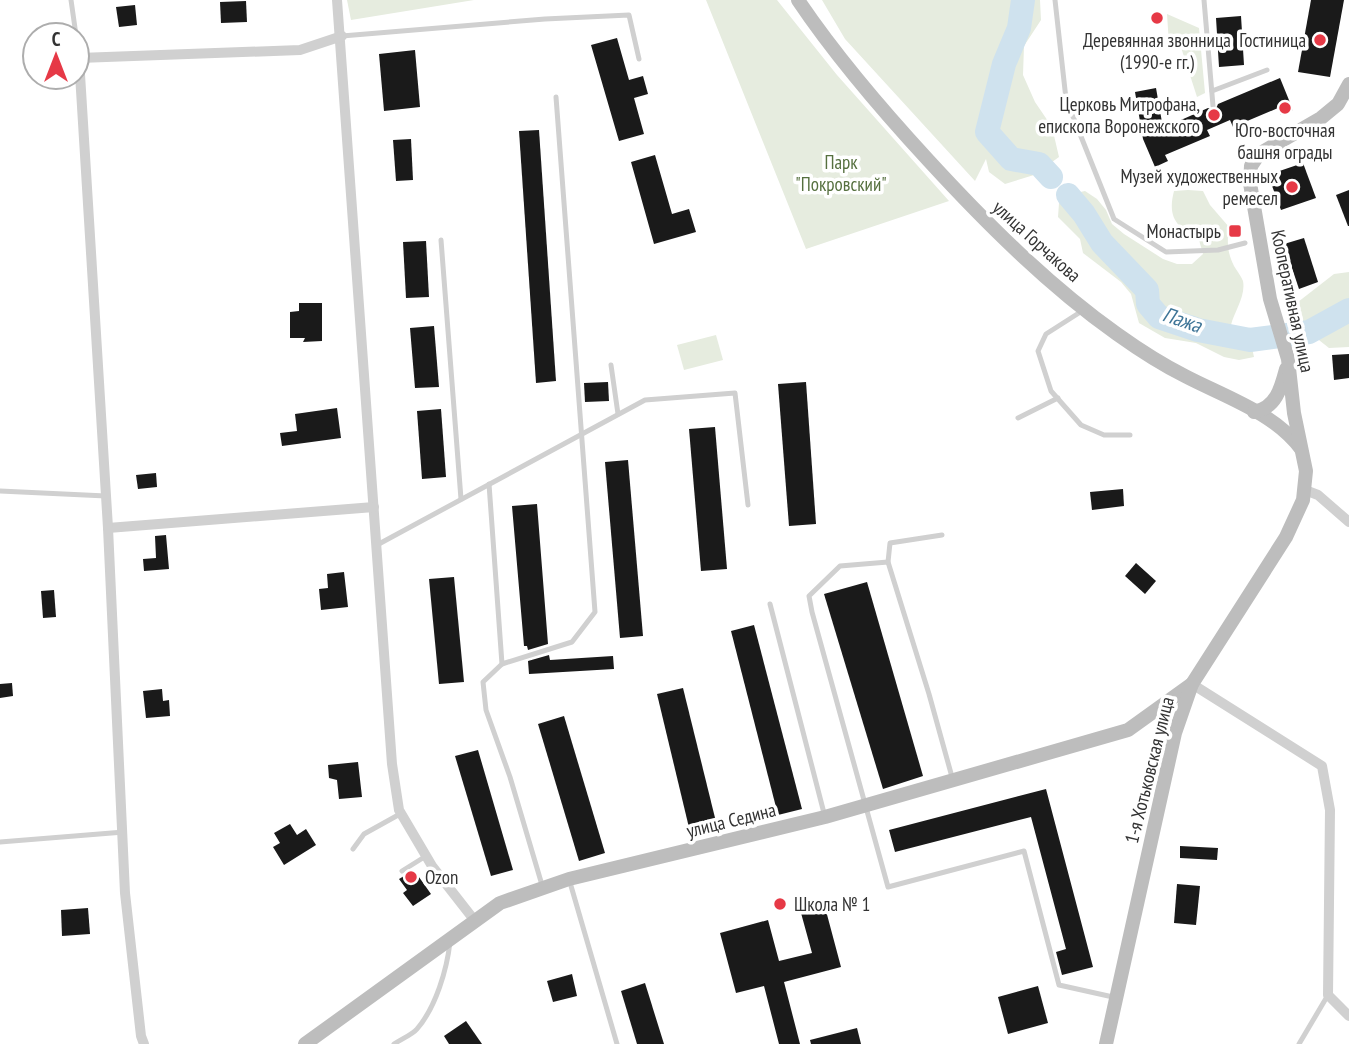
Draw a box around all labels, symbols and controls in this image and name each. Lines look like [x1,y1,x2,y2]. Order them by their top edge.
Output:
marker: Деревянная звонница (1990-е гг.) [1149,10,1165,26]
north arrow [21,21,91,91]
text: С [52,27,61,51]
place label: Деревянная звонница (1990-е гг.) [1083,28,1231,74]
place label: Гостиница [1239,28,1306,52]
marker: Гостиница [1312,32,1328,48]
place label: Церковь Митрофана, епископа Воронежского [1038,92,1200,138]
marker: Юго-восточная башня ограды [1277,100,1293,116]
marker: Церковь Митрофана, епископа Воронежского [1206,107,1222,123]
place label: Юго-восточная башня ограды [1235,118,1335,164]
park label: Парк "Покровский" [795,150,887,196]
place label: Музей художественных ремесел [1120,164,1278,210]
marker: Музей художественных ремесел [1284,179,1300,195]
street label: улица Горчакова [988,195,1086,287]
place label: Монастырь [1147,219,1221,243]
marker: Монастырь [1227,223,1243,239]
street label: Кооперативная улица [1266,228,1320,374]
water label: Пажа [1159,300,1207,339]
street label: 1-я Хотьковская улица [1119,694,1179,846]
street label: улица Седина [684,797,778,843]
place label: Ozon [425,865,458,889]
marker: Ozon [403,869,419,885]
place label: Школа № 1 [794,892,870,916]
marker: Школа № 1 [772,896,788,912]

